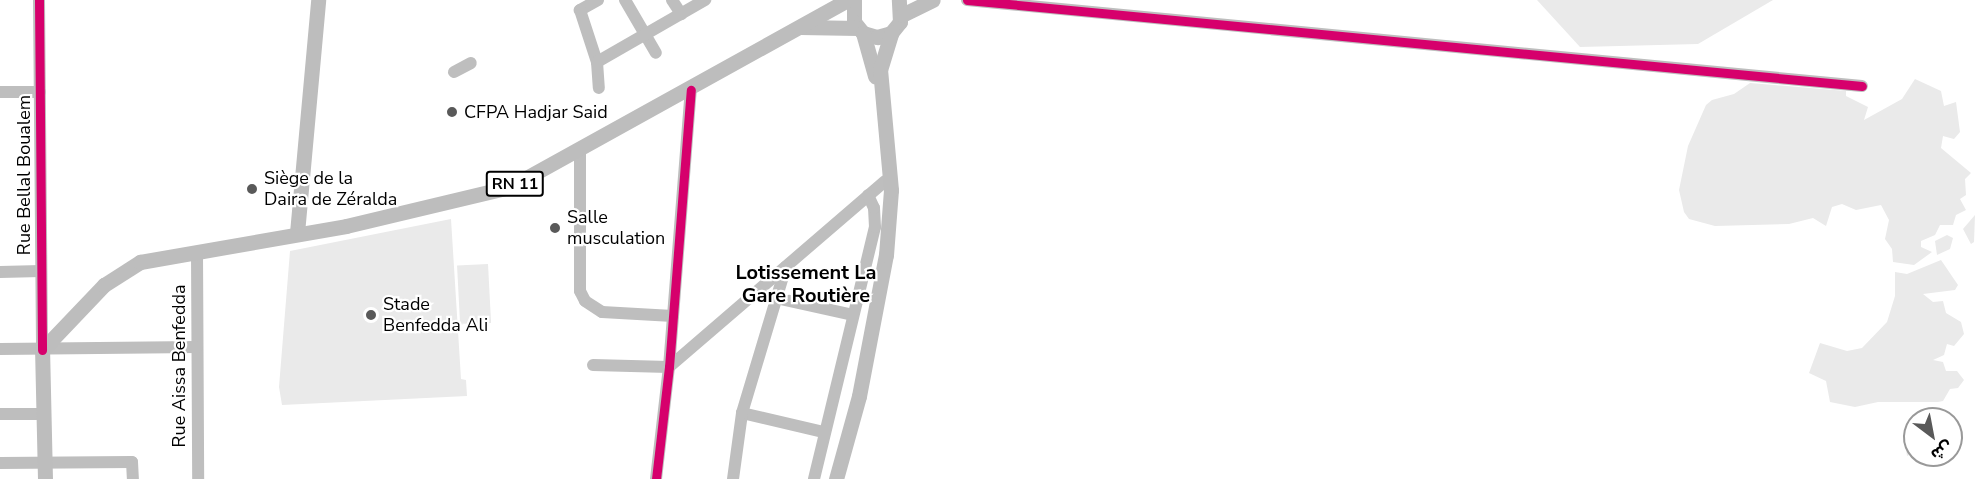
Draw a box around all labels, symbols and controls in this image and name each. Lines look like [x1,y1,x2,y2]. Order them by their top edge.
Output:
street label: Rue Bellal Boualem [13,95,35,255]
place label: CFPA Hadjar Said [464,101,608,123]
marker: CFPA Hadjar Said [445,105,459,119]
place label: Siège de la Daira de Zéralda [264,168,397,210]
road number: RN 11 [485,171,545,197]
marker: Siège de la Daira de Zéralda [245,182,259,196]
place label: Salle musculation [567,207,665,250]
marker: Salle musculation [548,221,562,235]
district label: Lotissement La Gare Routière [735,261,877,308]
street label: Rue Aissa Benfedda [168,285,190,447]
place label: Stade Benfedda Ali [383,294,488,336]
marker: Stade Benfedda Ali [364,308,378,322]
north arrow [1903,407,1963,467]
text: ش [1926,435,1957,466]

